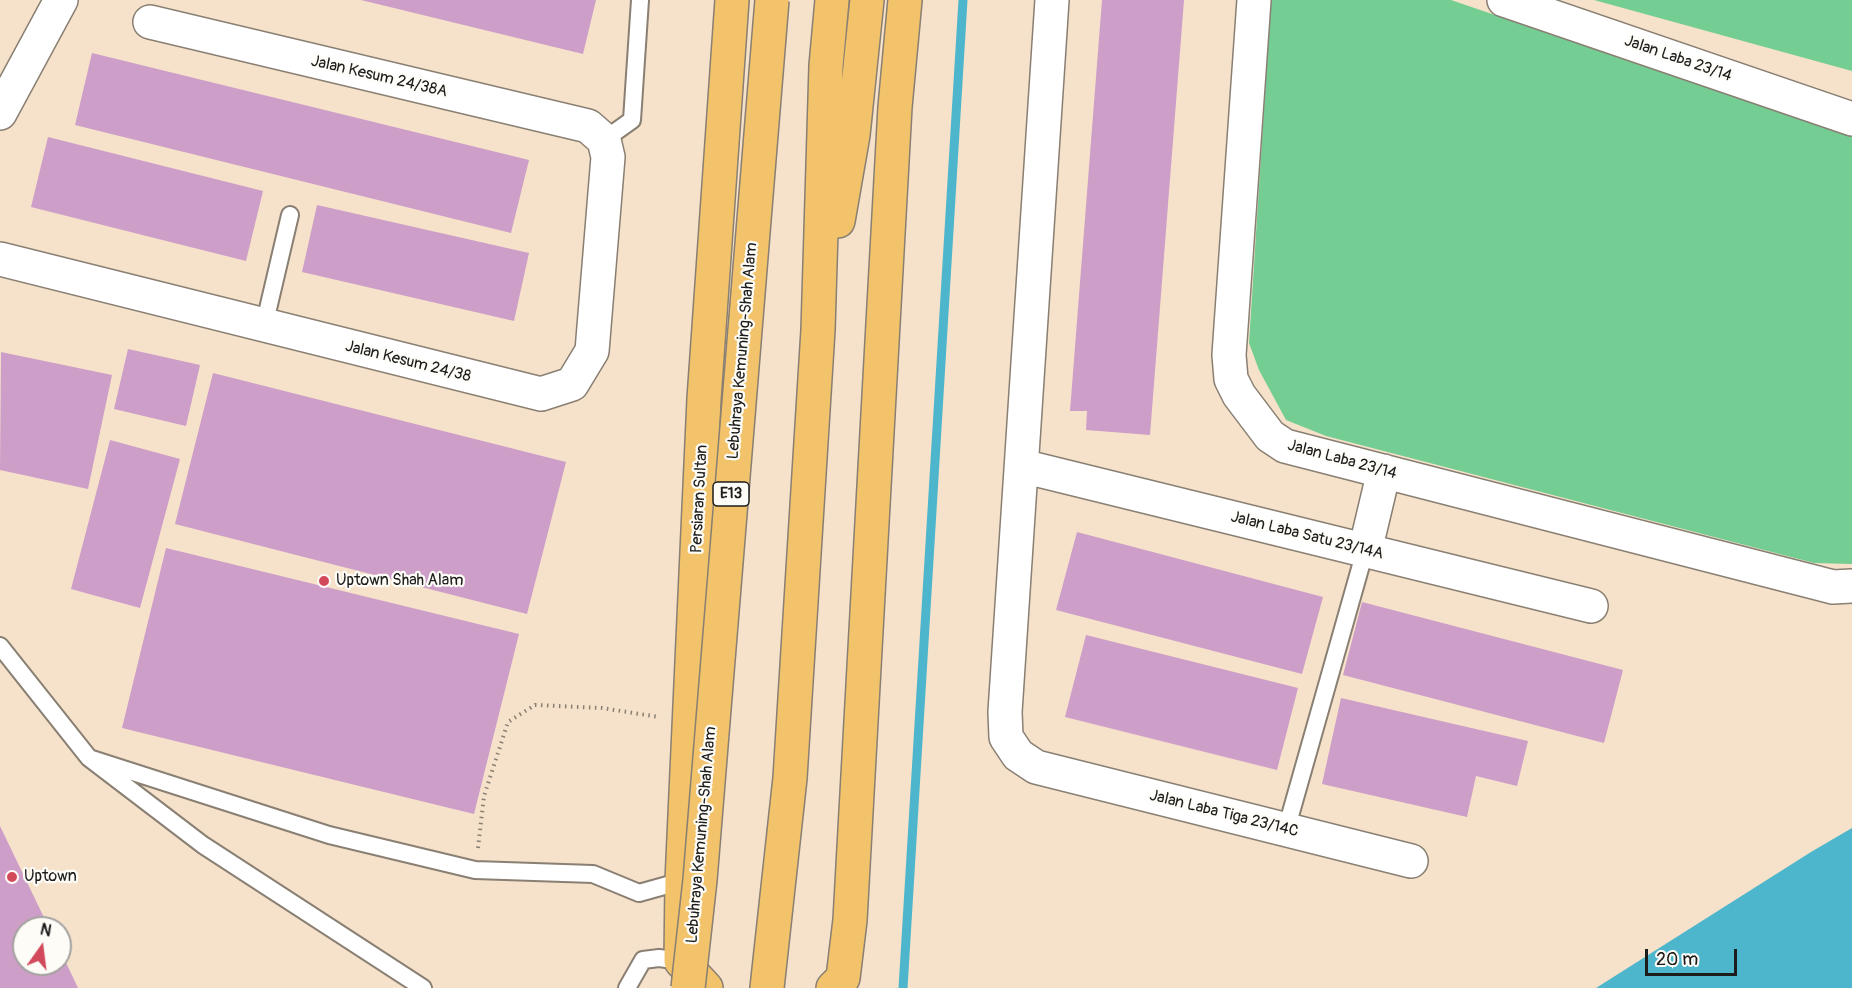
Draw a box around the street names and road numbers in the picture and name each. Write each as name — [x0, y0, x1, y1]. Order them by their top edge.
street label: Jalan Laba 23/14 — [1622, 32, 1734, 86]
street label: Jalan Kesum 24/38A — [309, 52, 449, 102]
street label: Lebuhraya Kemuning-Shah Alam — [724, 242, 762, 460]
street label: Jalan Kesum 24/38 — [343, 337, 473, 387]
street label: Jalan Laba 23/14 — [1285, 436, 1399, 484]
street label: Persiaran Sultan — [688, 444, 712, 554]
road number: E13 — [713, 482, 749, 506]
street label: Jalan Laba Satu 23/14A — [1229, 508, 1385, 564]
street label: Lebuhraya Kemuning-Shah Alam — [683, 726, 721, 944]
street label: Jalan Laba Tiga 23/14C — [1148, 786, 1300, 842]

